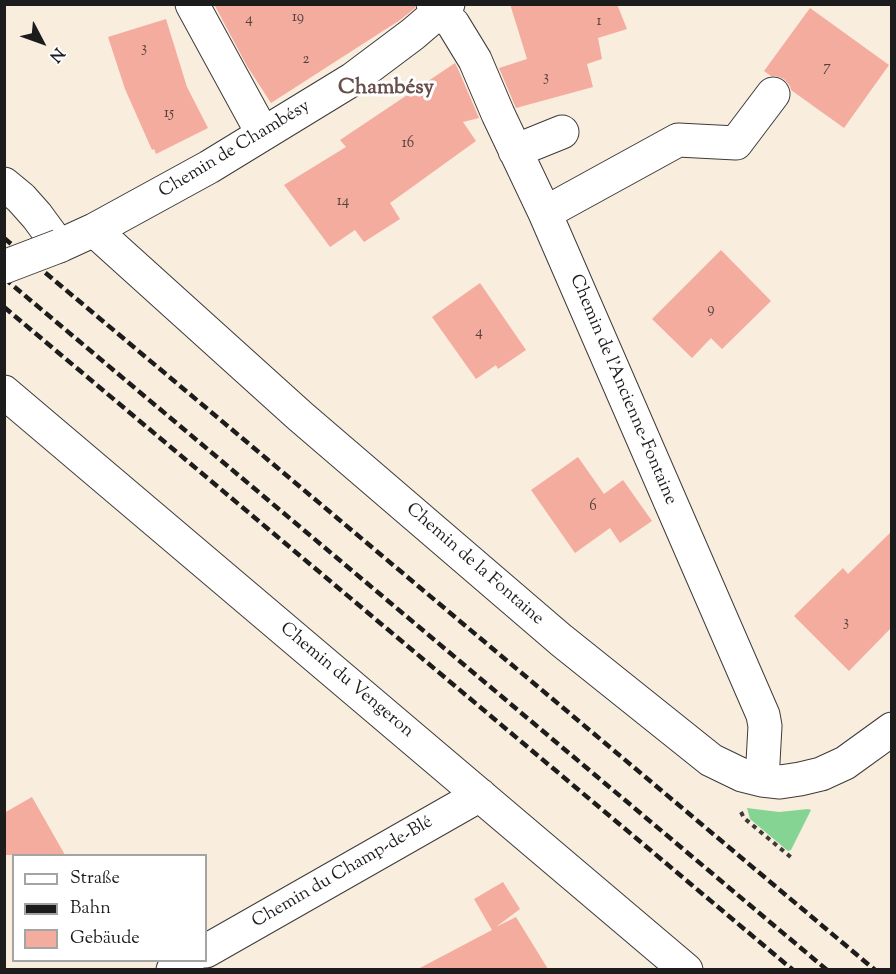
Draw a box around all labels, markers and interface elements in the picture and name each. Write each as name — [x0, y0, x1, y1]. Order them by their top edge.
house number: 19 — [292, 9, 304, 27]
house number: 4 — [245, 11, 253, 29]
north arrow — [12, 12, 72, 72]
house number: 1 — [596, 13, 602, 31]
house number: 3 — [141, 40, 147, 58]
text: N — [43, 42, 69, 67]
house number: 2 — [302, 51, 310, 69]
house number: 7 — [823, 59, 831, 77]
house number: 3 — [543, 69, 549, 87]
district label: Chambésy — [338, 76, 434, 102]
street label: Chemin de Chambésy — [156, 96, 314, 204]
house number: 15 — [164, 105, 174, 123]
house number: 16 — [402, 135, 414, 153]
house number: 14 — [337, 193, 349, 211]
street label: Chemin de l'Ancienne-Fontaine — [564, 272, 680, 508]
house number: 9 — [707, 301, 715, 319]
house number: 4 — [475, 324, 483, 342]
house number: 6 — [589, 498, 597, 516]
street label: Chemin de la Fontaine — [401, 499, 547, 631]
house number: 3 — [843, 614, 849, 632]
street label: Chemin du Vengeron — [275, 619, 417, 743]
street label: Chemin du Champ-de-Blé — [249, 812, 437, 934]
legend — [12, 854, 207, 962]
text: Straße — [70, 866, 120, 892]
text: Bahn — [70, 896, 111, 922]
text: Gebäude — [70, 926, 140, 952]

